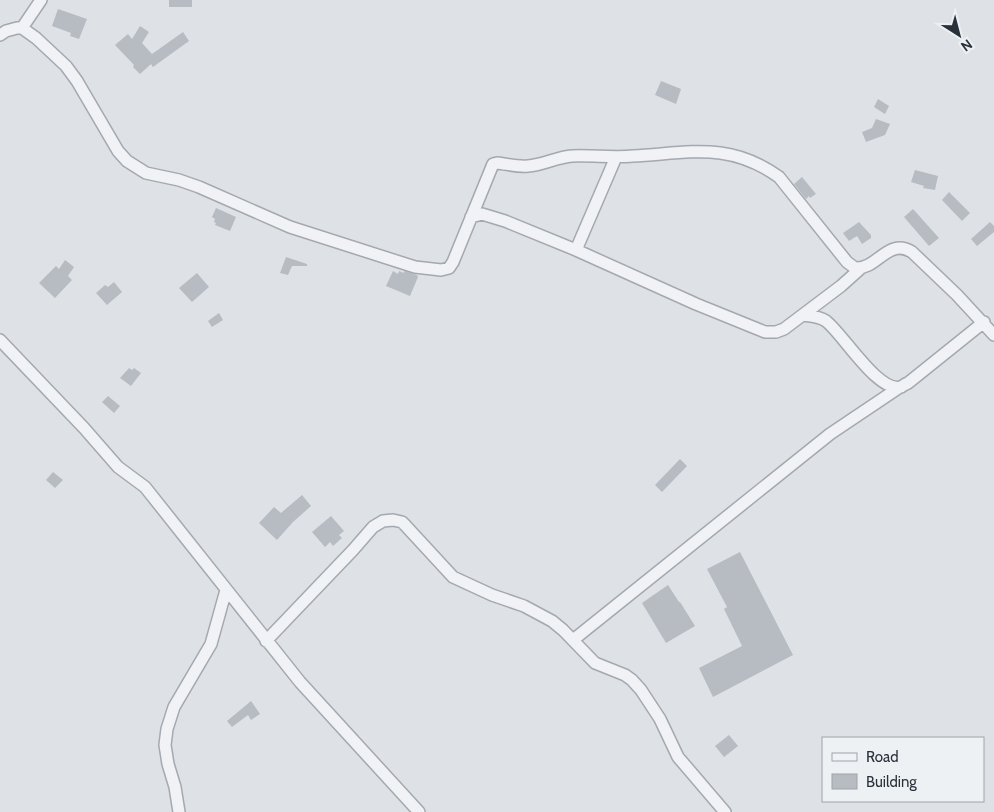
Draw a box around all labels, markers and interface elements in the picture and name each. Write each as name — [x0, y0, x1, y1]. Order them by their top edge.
north arrow — [934, 10, 984, 60]
text: N — [957, 35, 976, 56]
legend — [822, 737, 984, 802]
text: Road — [866, 748, 899, 766]
text: Building — [866, 773, 917, 791]

